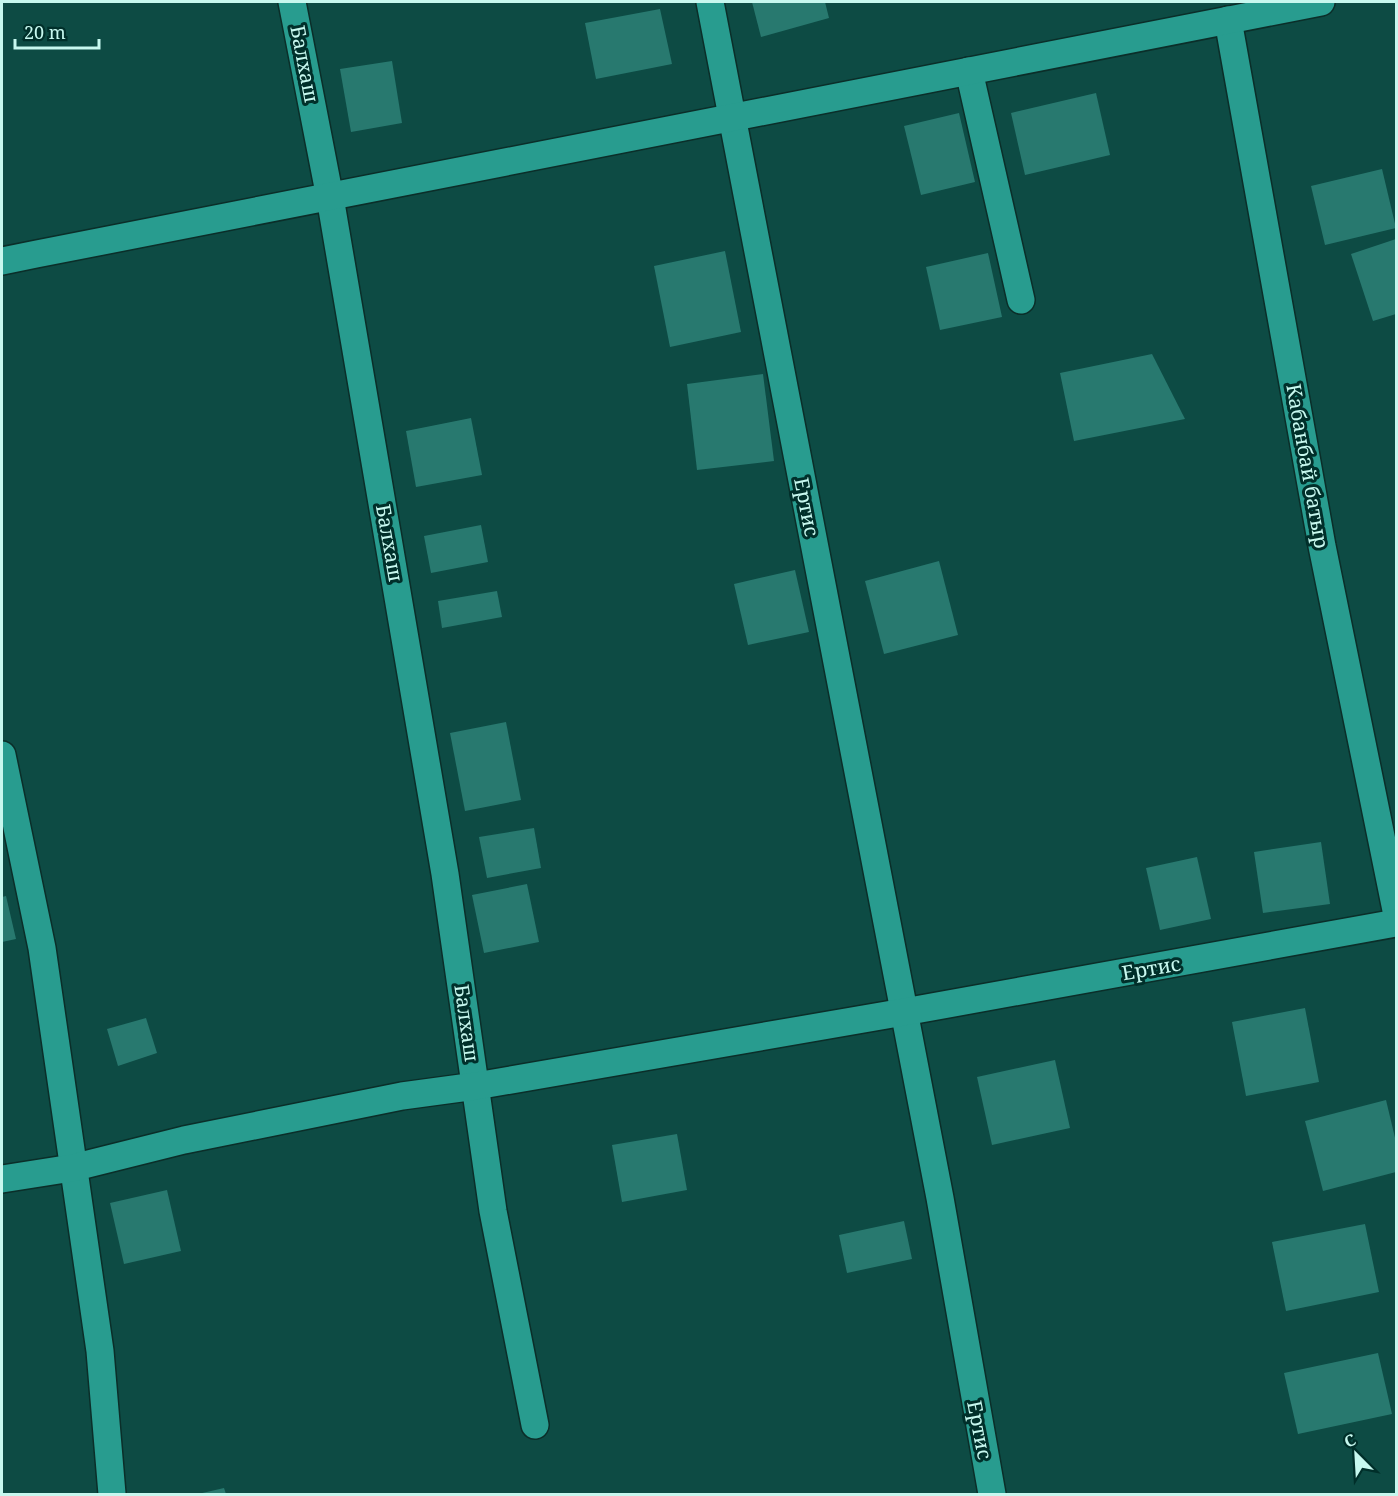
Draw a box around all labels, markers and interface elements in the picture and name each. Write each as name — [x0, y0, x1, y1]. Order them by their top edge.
scale bar — [15, 12, 99, 50]
text: 20 m — [24, 20, 66, 44]
street label: Балхаш — [284, 23, 326, 105]
street label: Кабанбай батыр — [1280, 382, 1336, 550]
street label: Ертис — [788, 475, 826, 539]
street label: Балхаш — [370, 502, 410, 584]
street label: Ертис — [1119, 950, 1183, 986]
street label: Балхаш — [448, 982, 486, 1064]
street label: Ертис — [961, 1398, 999, 1462]
north arrow — [1326, 1424, 1386, 1484]
text: С — [1341, 1428, 1359, 1452]

